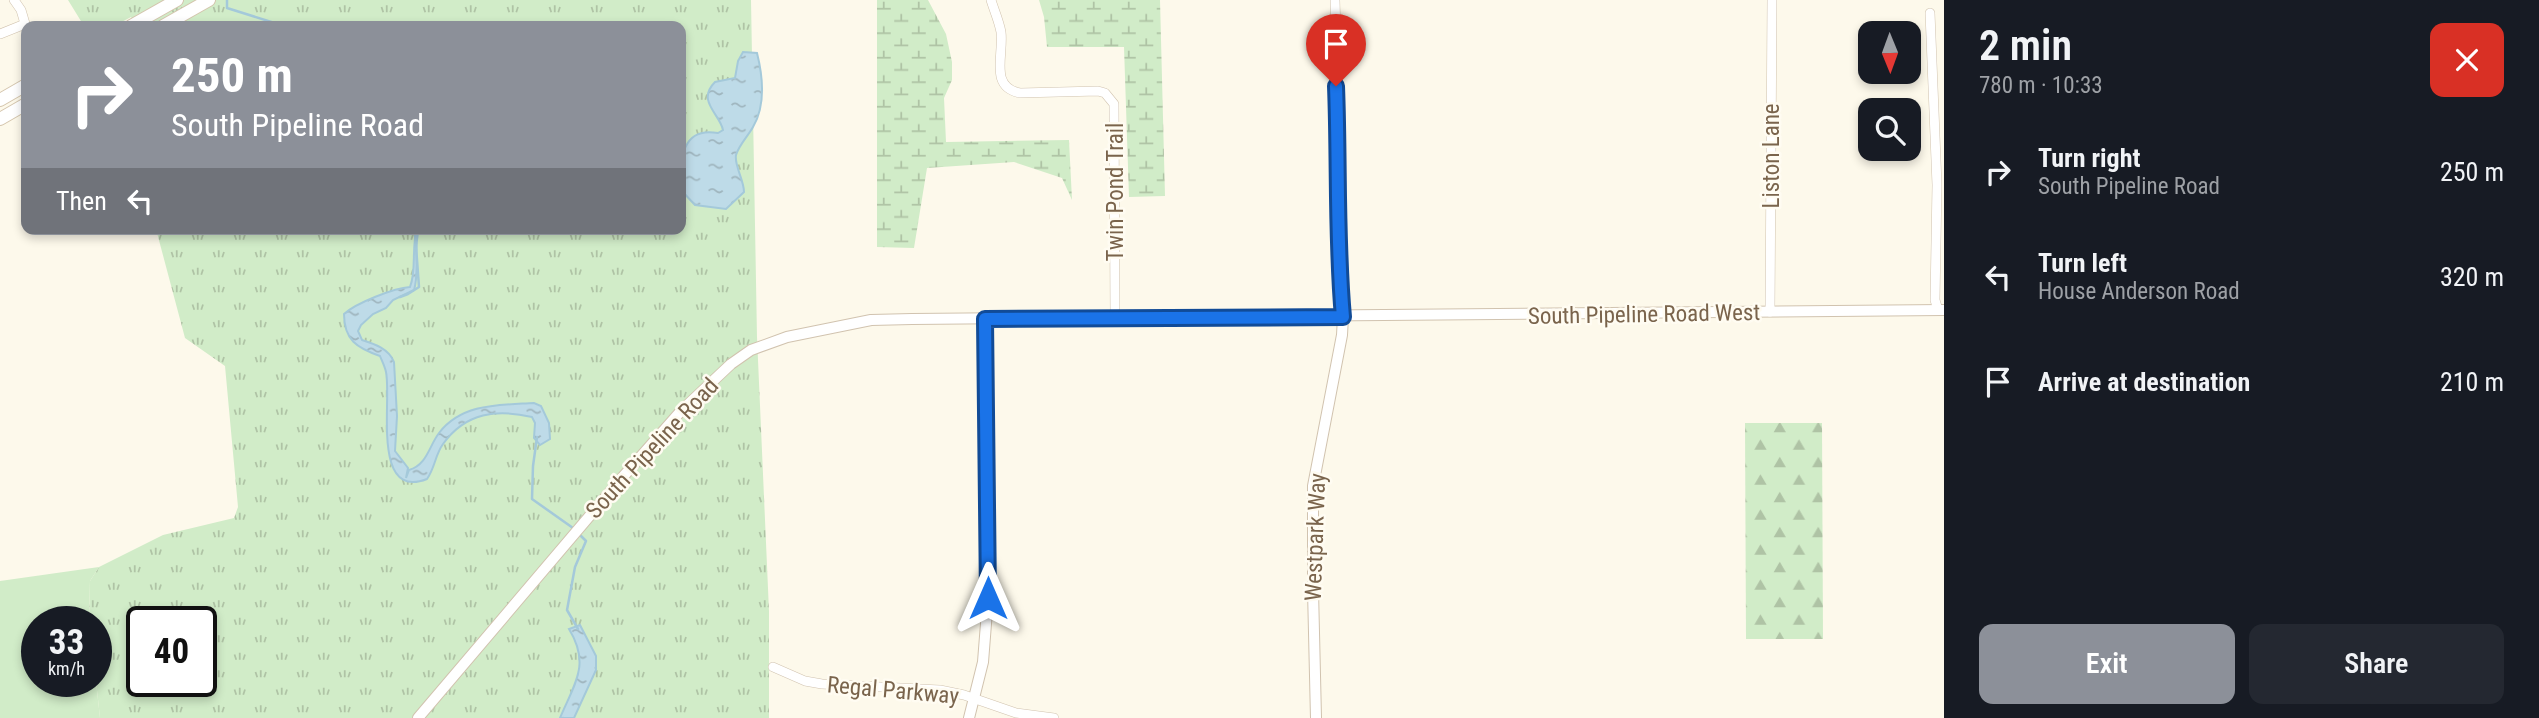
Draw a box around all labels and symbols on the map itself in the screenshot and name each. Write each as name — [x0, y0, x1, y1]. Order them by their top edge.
pin — [1306, 14, 1366, 86]
north arrow — [1858, 21, 1922, 84]
street label: Liston Lane — [1758, 103, 1785, 209]
street label: Twin Pond Trail — [1102, 123, 1129, 261]
street label: South Pipeline Road West — [1528, 299, 1760, 330]
street label: South Pipeline Road — [580, 373, 724, 524]
street label: Westpark Way — [1300, 472, 1331, 601]
position arrow — [951, 561, 1025, 635]
speed limit sign: 40 — [126, 606, 217, 697]
street label: Regal Parkway — [826, 671, 960, 710]

